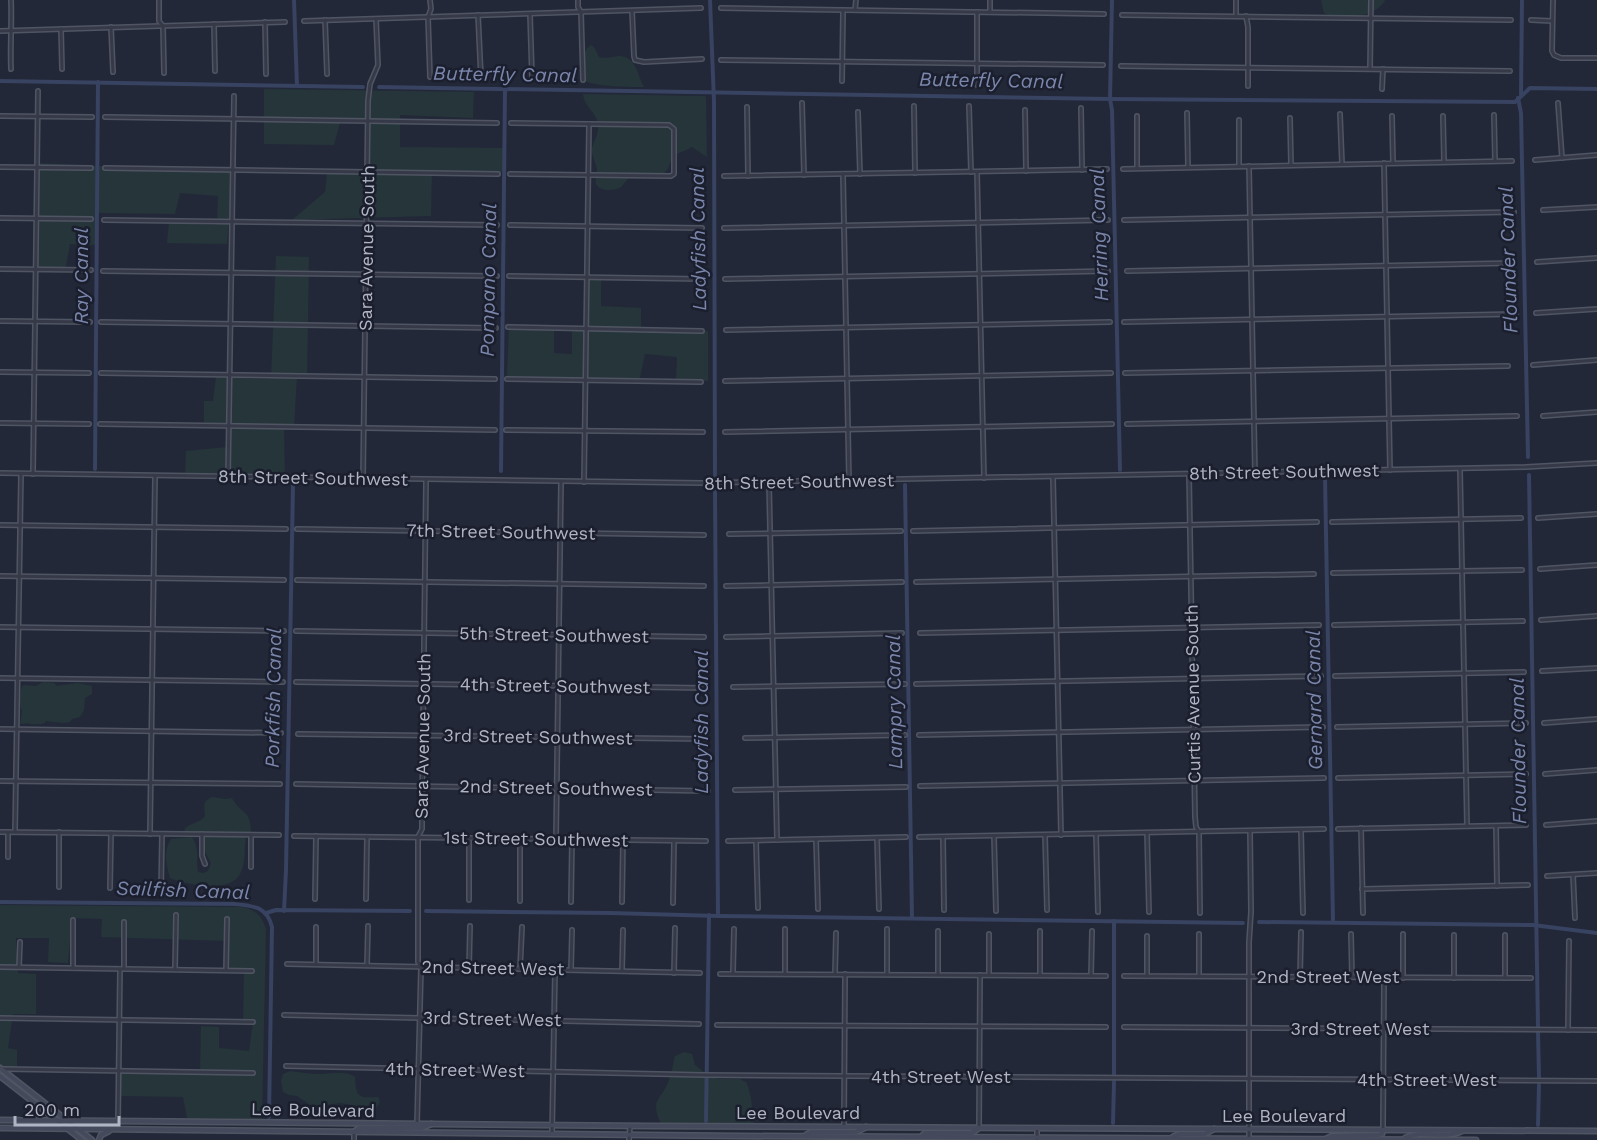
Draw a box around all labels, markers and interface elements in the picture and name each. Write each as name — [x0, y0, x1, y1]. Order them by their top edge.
water label: Butterfly Canal — [433, 61, 577, 87]
water label: Butterfly Canal — [919, 67, 1063, 93]
street label: Sara Avenue South — [355, 165, 378, 331]
water label: Ladyfish Canal — [685, 167, 711, 311]
water label: Herring Canal — [1085, 168, 1113, 302]
water label: Flounder Canal — [1493, 186, 1523, 334]
water label: Pompano Canal — [475, 203, 501, 357]
water label: Ray Canal — [69, 228, 93, 325]
street label: 8th Street Southwest — [1189, 459, 1380, 484]
street label: 8th Street Southwest — [218, 465, 409, 490]
street label: 8th Street Southwest — [704, 469, 895, 494]
street label: 7th Street Southwest — [406, 519, 596, 544]
street label: Curtis Avenue South — [1180, 604, 1205, 784]
street label: 5th Street Southwest — [459, 622, 650, 647]
water label: Porkfish Canal — [260, 628, 286, 768]
water label: Gernard Canal — [1301, 630, 1327, 770]
water label: Lampry Canal — [881, 634, 907, 770]
water label: Ladyfish Canal — [689, 650, 713, 794]
street label: Sara Avenue South — [411, 653, 434, 819]
street label: 4th Street Southwest — [460, 673, 651, 698]
water label: Flounder Canal — [1505, 677, 1531, 825]
street label: 3rd Street Southwest — [443, 724, 633, 749]
street label: 2nd Street Southwest — [459, 775, 653, 800]
street label: 1st Street Southwest — [444, 826, 629, 851]
water label: Sailfish Canal — [116, 876, 250, 904]
street label: 2nd Street West — [421, 956, 565, 979]
street label: 2nd Street West — [1256, 966, 1400, 987]
street label: 3rd Street West — [422, 1007, 562, 1030]
street label: 3rd Street West — [1291, 1018, 1430, 1039]
street label: 4th Street West — [385, 1058, 526, 1081]
street label: 4th Street West — [871, 1066, 1011, 1087]
street label: 4th Street West — [1357, 1069, 1497, 1090]
scale bar — [15, 1089, 118, 1127]
street label: Lee Boulevard — [251, 1098, 375, 1121]
text: 200 m — [24, 1099, 80, 1120]
street label: Lee Boulevard — [736, 1102, 860, 1123]
street label: Lee Boulevard — [1222, 1105, 1346, 1126]

